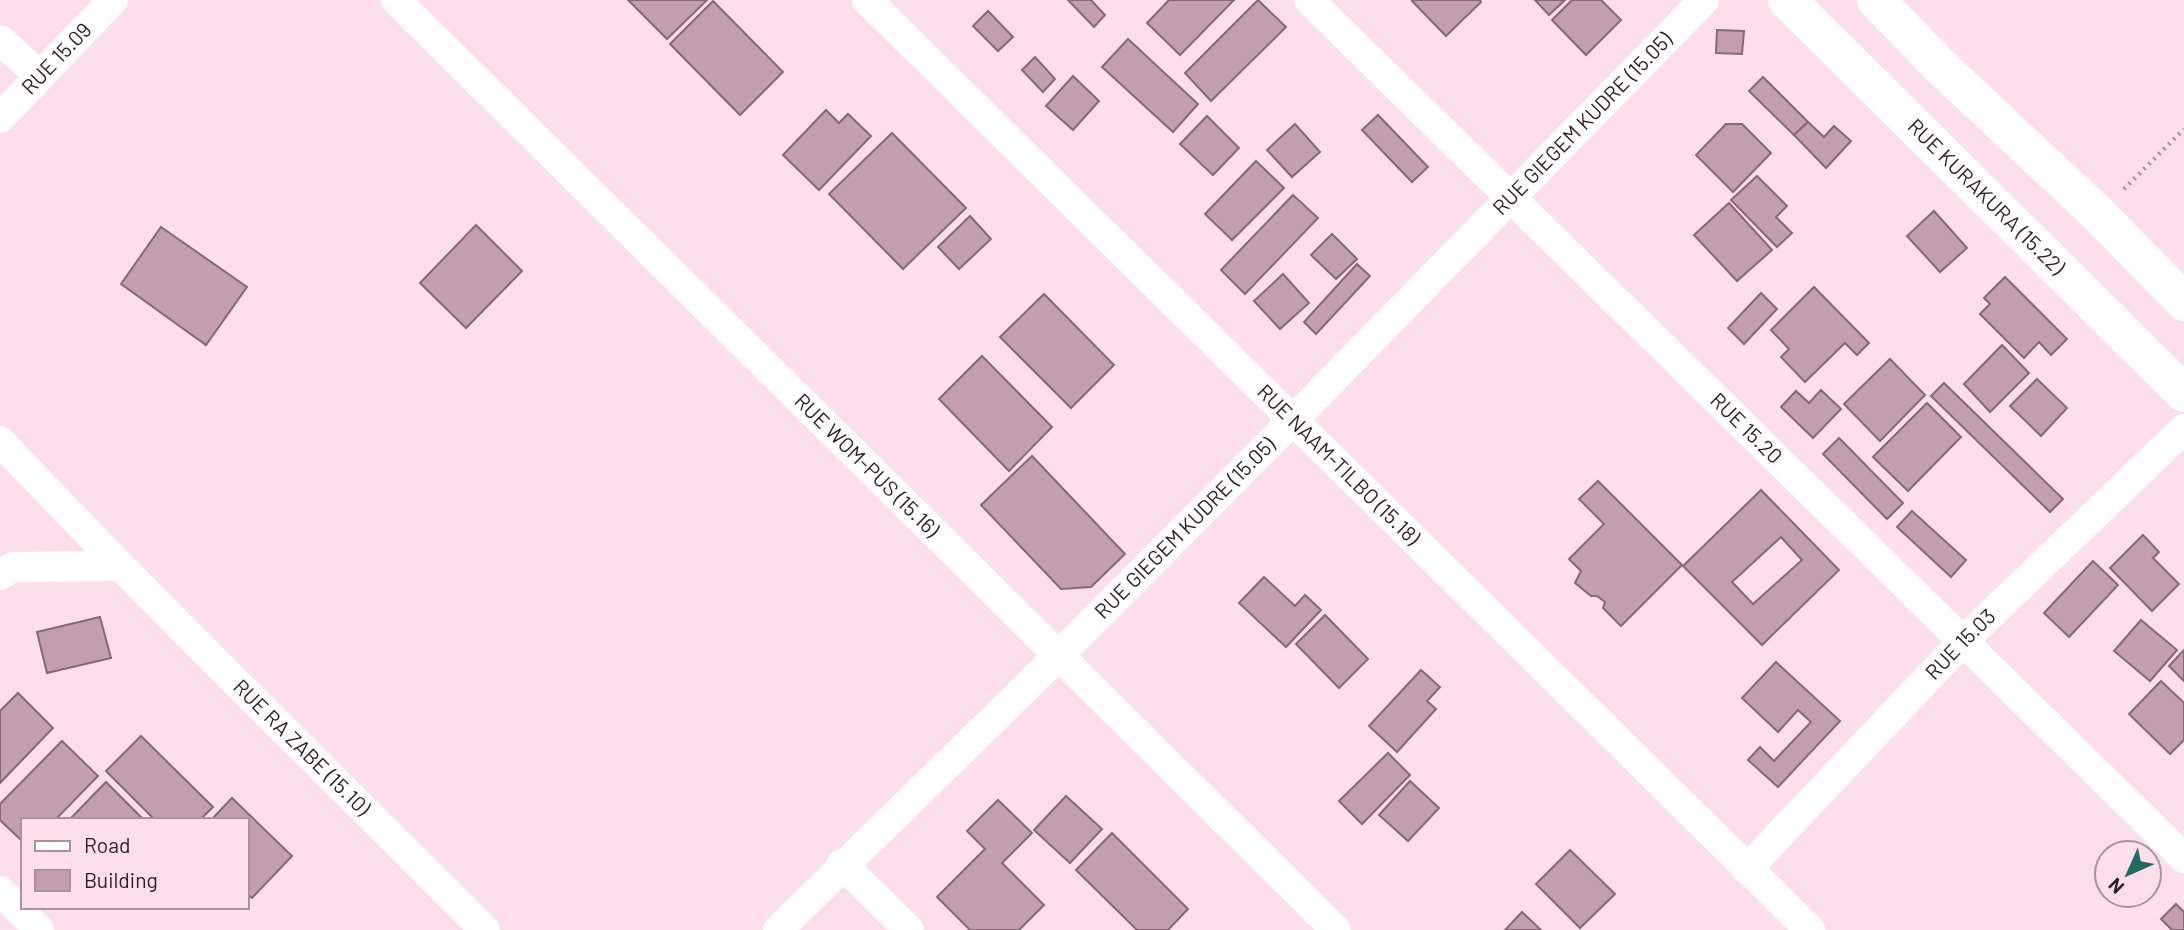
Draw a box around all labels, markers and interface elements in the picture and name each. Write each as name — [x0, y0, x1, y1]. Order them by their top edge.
street label: RUE 15.09 — [16, 17, 96, 99]
street label: RUE GIEGEM KUDRE (15.05) — [1487, 26, 1677, 219]
street label: RUE KURAKURA (15.22) — [1903, 113, 2071, 279]
street label: RUE NAAM-TILBO (15.18) — [1253, 378, 1426, 550]
street label: RUE 15.20 — [1706, 387, 1788, 468]
street label: RUE WOM-PUS (15.16) — [790, 388, 946, 542]
street label: RUE GIEGEM KUDRE (15.05) — [1089, 431, 1280, 623]
street label: RUE 15.03 — [1919, 603, 2000, 684]
street label: RUE RA ZABE (15.10) — [229, 673, 377, 820]
legend — [21, 818, 248, 909]
text: Road — [84, 832, 130, 857]
north arrow — [2093, 839, 2163, 909]
text: Building — [84, 867, 158, 892]
text: N — [2103, 874, 2128, 899]

